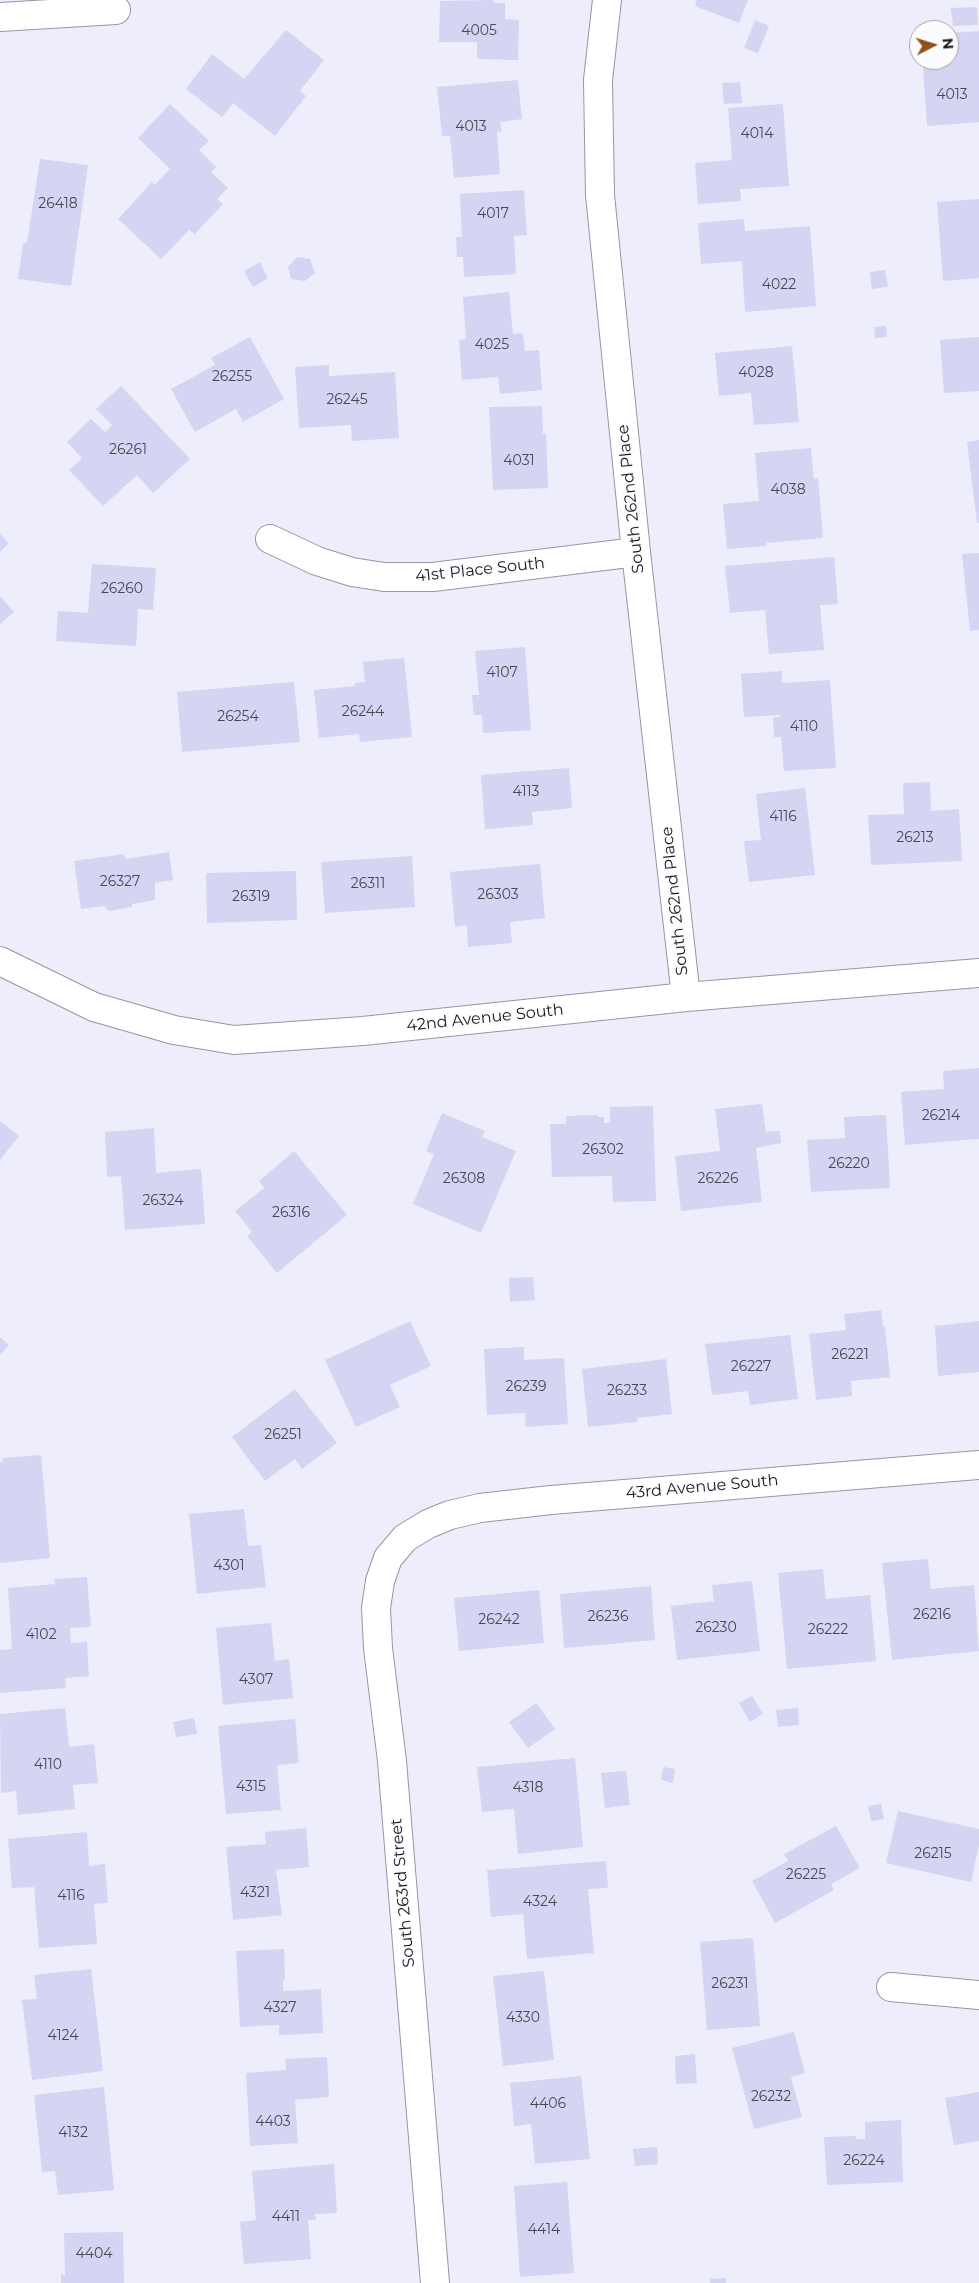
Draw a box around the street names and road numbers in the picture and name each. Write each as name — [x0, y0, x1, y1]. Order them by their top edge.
street label: South 262nd Place — [614, 424, 648, 574]
street label: 41st Place South — [414, 554, 546, 586]
street label: South 262nd Place — [658, 826, 692, 976]
street label: 42nd Avenue South — [405, 1000, 565, 1036]
street label: 43rd Avenue South — [625, 1471, 779, 1503]
street label: South 263rd Street — [387, 1818, 419, 1968]

